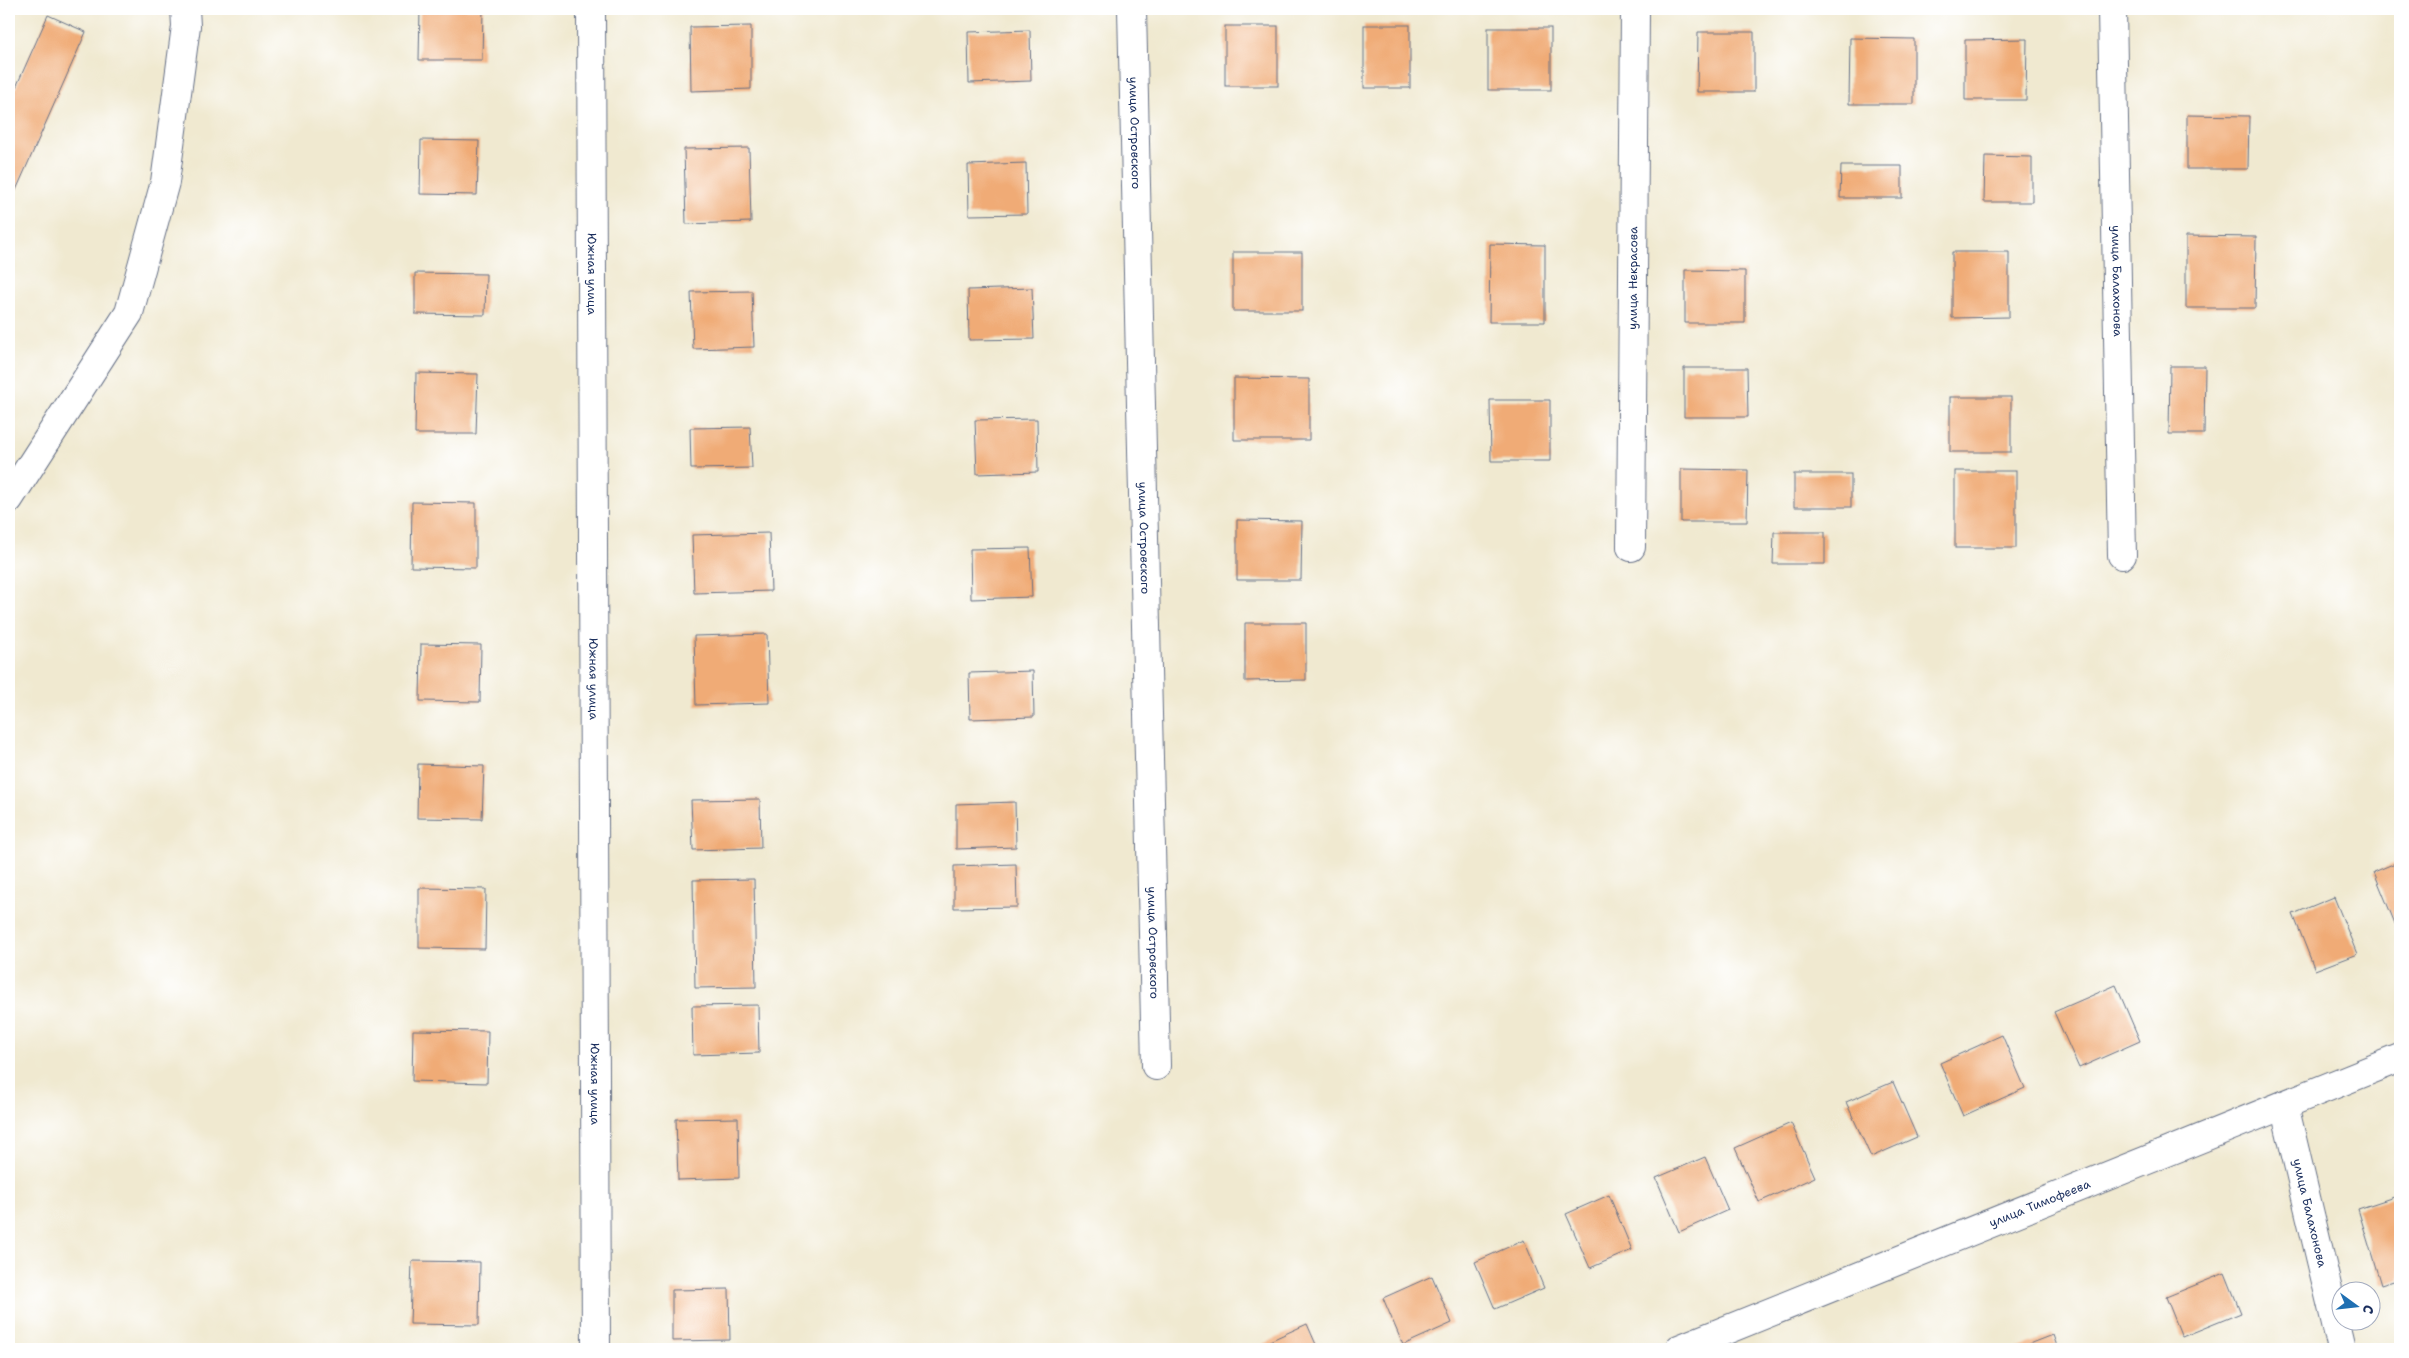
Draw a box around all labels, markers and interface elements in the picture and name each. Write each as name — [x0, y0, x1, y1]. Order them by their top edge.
street label: улица Островского — [1126, 77, 1144, 189]
street label: улица Балахонова — [2108, 225, 2126, 337]
street label: улица Некрасова — [1625, 226, 1641, 330]
street label: Южная улица — [584, 233, 600, 315]
street label: улица Островского — [1135, 481, 1153, 594]
street label: Южная улица — [585, 638, 602, 720]
street label: улица Островского — [1144, 886, 1162, 999]
street label: Южная улица — [587, 1043, 603, 1125]
street label: улица Балахонова — [2289, 1157, 2330, 1270]
street label: улица Тимофеева — [1987, 1176, 2093, 1231]
north arrow — [2332, 1280, 2382, 1330]
text: С — [2359, 1303, 2378, 1316]

